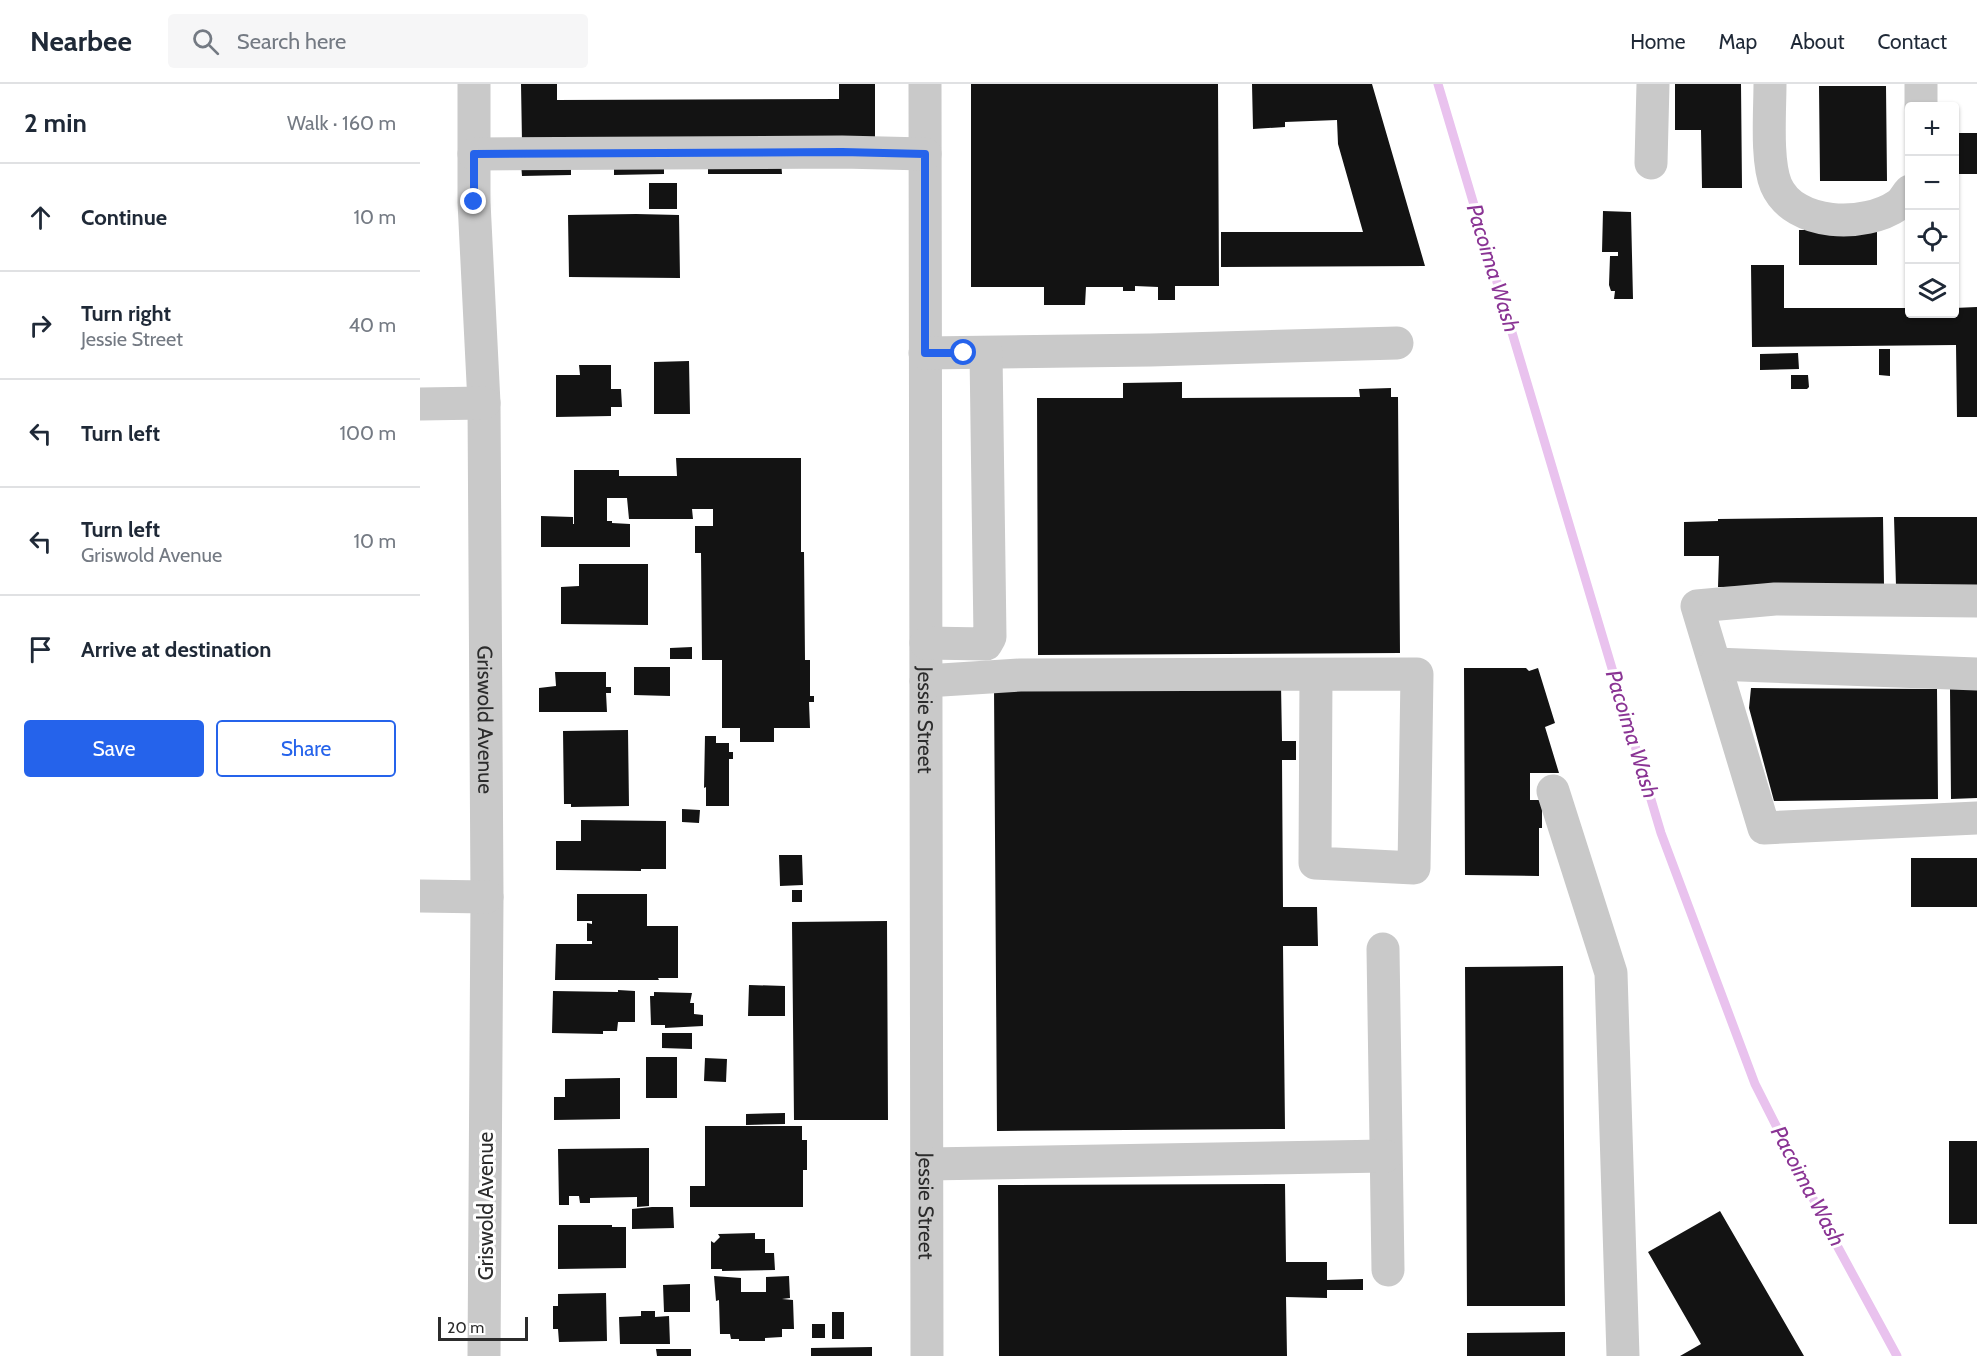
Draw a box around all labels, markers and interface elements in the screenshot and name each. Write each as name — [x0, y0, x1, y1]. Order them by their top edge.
search box — [168, 14, 588, 68]
text: Nearbee — [30, 24, 132, 58]
icon: search — [189, 25, 222, 58]
text: Search here — [237, 28, 346, 55]
text: Home — [1630, 29, 1686, 54]
text: Map — [1719, 29, 1757, 54]
text: About — [1790, 29, 1844, 54]
text: Contact — [1877, 29, 1947, 54]
map controls — [1905, 102, 1959, 318]
button: + — [1905, 102, 1959, 156]
text: 2 min — [24, 107, 87, 139]
text: Walk · 160 m — [287, 111, 396, 135]
button: − — [1905, 156, 1959, 210]
route end — [460, 188, 486, 214]
icon: ahead — [24, 201, 57, 234]
water label: Pacoima Wash — [1461, 201, 1525, 335]
text: Continue — [81, 204, 167, 231]
text: 10 m — [353, 205, 396, 229]
button: locate — [1905, 210, 1959, 264]
button: layers — [1905, 264, 1959, 318]
text: Turn right — [81, 300, 171, 327]
icon: right — [24, 309, 57, 342]
text: 40 m — [348, 313, 396, 337]
text: Jessie Street — [81, 327, 183, 351]
route start — [950, 339, 976, 365]
icon: left — [24, 417, 57, 450]
text: Turn left — [81, 420, 160, 447]
text: 100 m — [340, 421, 396, 445]
text: Turn left — [81, 516, 160, 543]
icon: left — [24, 525, 57, 558]
text: 10 m — [353, 529, 396, 553]
text: Griswold Avenue — [81, 543, 222, 567]
icon: arrive — [24, 633, 57, 666]
text: Arrive at destination — [81, 636, 271, 663]
street label: Griswold Avenue — [473, 645, 499, 794]
street label: Jessie Street — [913, 665, 939, 774]
water label: Pacoima Wash — [1600, 667, 1664, 801]
button: Save — [24, 720, 204, 777]
button: Share — [216, 720, 396, 777]
water label: Pacoima Wash — [1765, 1121, 1851, 1251]
street label: Griswold Avenue — [473, 1132, 498, 1280]
street label: Jessie Street — [914, 1151, 939, 1260]
scale bar — [438, 1314, 528, 1342]
text: 20 m — [447, 1318, 484, 1337]

